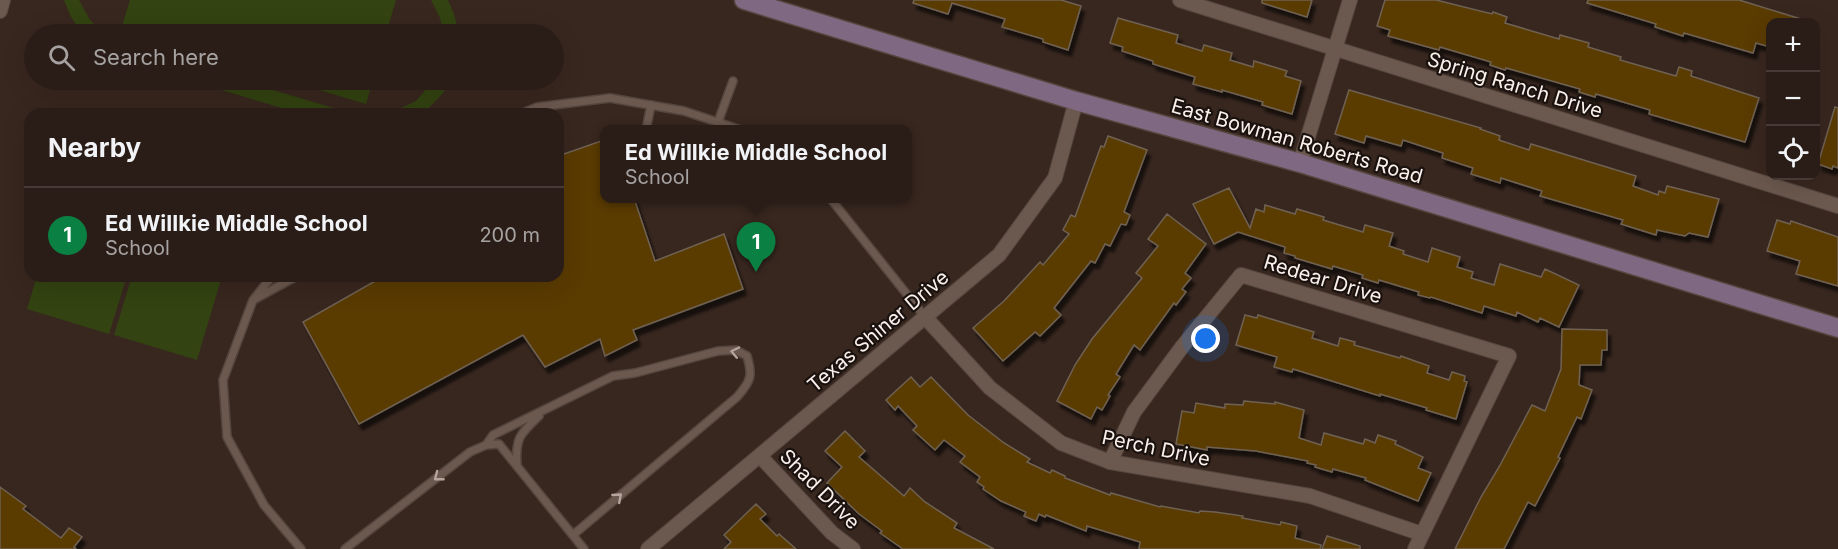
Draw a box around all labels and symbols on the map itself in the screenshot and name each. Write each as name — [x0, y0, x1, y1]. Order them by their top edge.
street label: Spring Ranch Drive — [1425, 47, 1605, 123]
street label: East Bowman Roberts Road — [1169, 94, 1425, 188]
pin: 1 — [736, 222, 776, 272]
street label: Redear Drive — [1261, 250, 1385, 308]
street label: Texas Shiner Drive — [803, 265, 953, 397]
your location — [1191, 324, 1220, 353]
one-way arrow — [730, 347, 740, 360]
street label: Perch Drive — [1100, 425, 1212, 471]
street label: Shad Drive — [775, 444, 865, 534]
one-way arrow — [434, 469, 445, 480]
one-way arrow — [611, 494, 622, 505]

